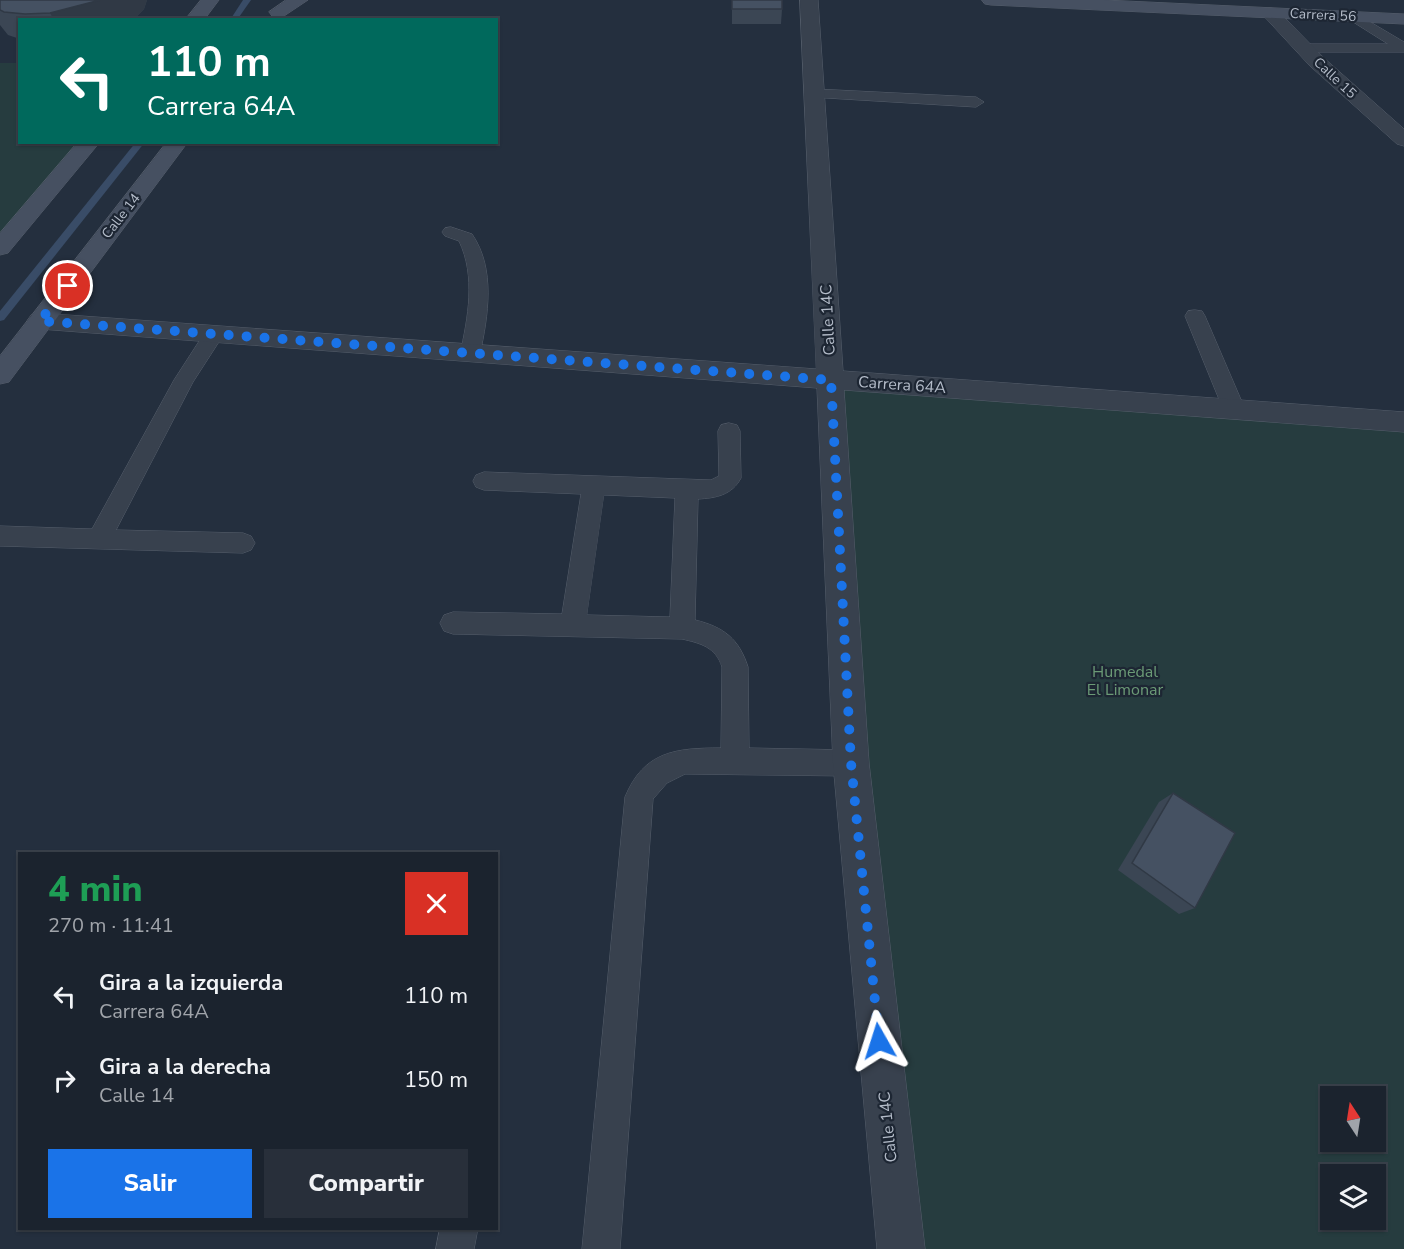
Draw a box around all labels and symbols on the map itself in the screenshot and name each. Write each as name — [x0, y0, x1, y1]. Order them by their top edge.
street label: Carrera 56 — [1289, 4, 1357, 26]
street label: Calle 15 — [1309, 53, 1361, 103]
street label: Calle 14 — [97, 189, 145, 243]
pin — [42, 260, 93, 311]
street label: Calle 14C — [815, 284, 841, 356]
street label: Carrera 64A — [857, 371, 947, 399]
park label: Humedal El Limonar — [1087, 661, 1164, 701]
position arrow — [847, 1009, 911, 1073]
north arrow — [1320, 1086, 1386, 1152]
street label: Calle 14C — [873, 1090, 903, 1163]

